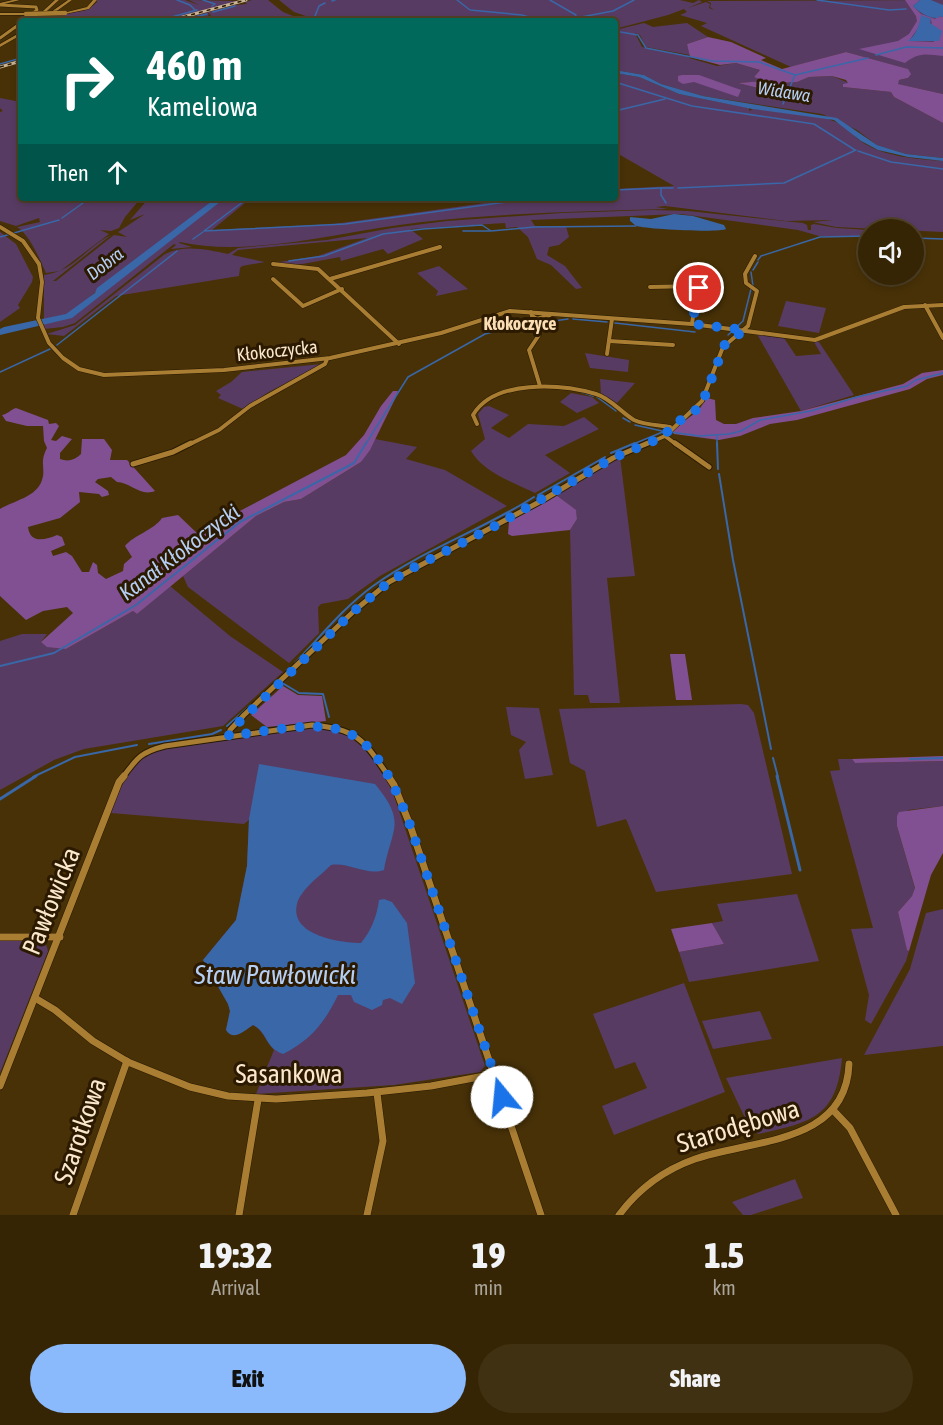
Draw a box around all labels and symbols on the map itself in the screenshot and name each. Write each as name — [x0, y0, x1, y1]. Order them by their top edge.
water label: Widawa — [756, 77, 813, 106]
water label: Dobra — [82, 243, 127, 284]
pin — [673, 262, 724, 313]
district label: Kłokoczyce — [483, 313, 557, 334]
street label: Kłokoczycka — [235, 336, 318, 365]
water label: Kanał Kłokoczycki — [114, 498, 244, 606]
street label: Pawłowicka — [16, 843, 86, 959]
water label: Staw Pawłowicki — [193, 959, 356, 990]
street label: Sasankowa — [235, 1059, 343, 1089]
position arrow — [470, 1065, 534, 1129]
street label: Szarotkowa — [48, 1074, 112, 1188]
street label: Starodębowa — [673, 1093, 803, 1159]

